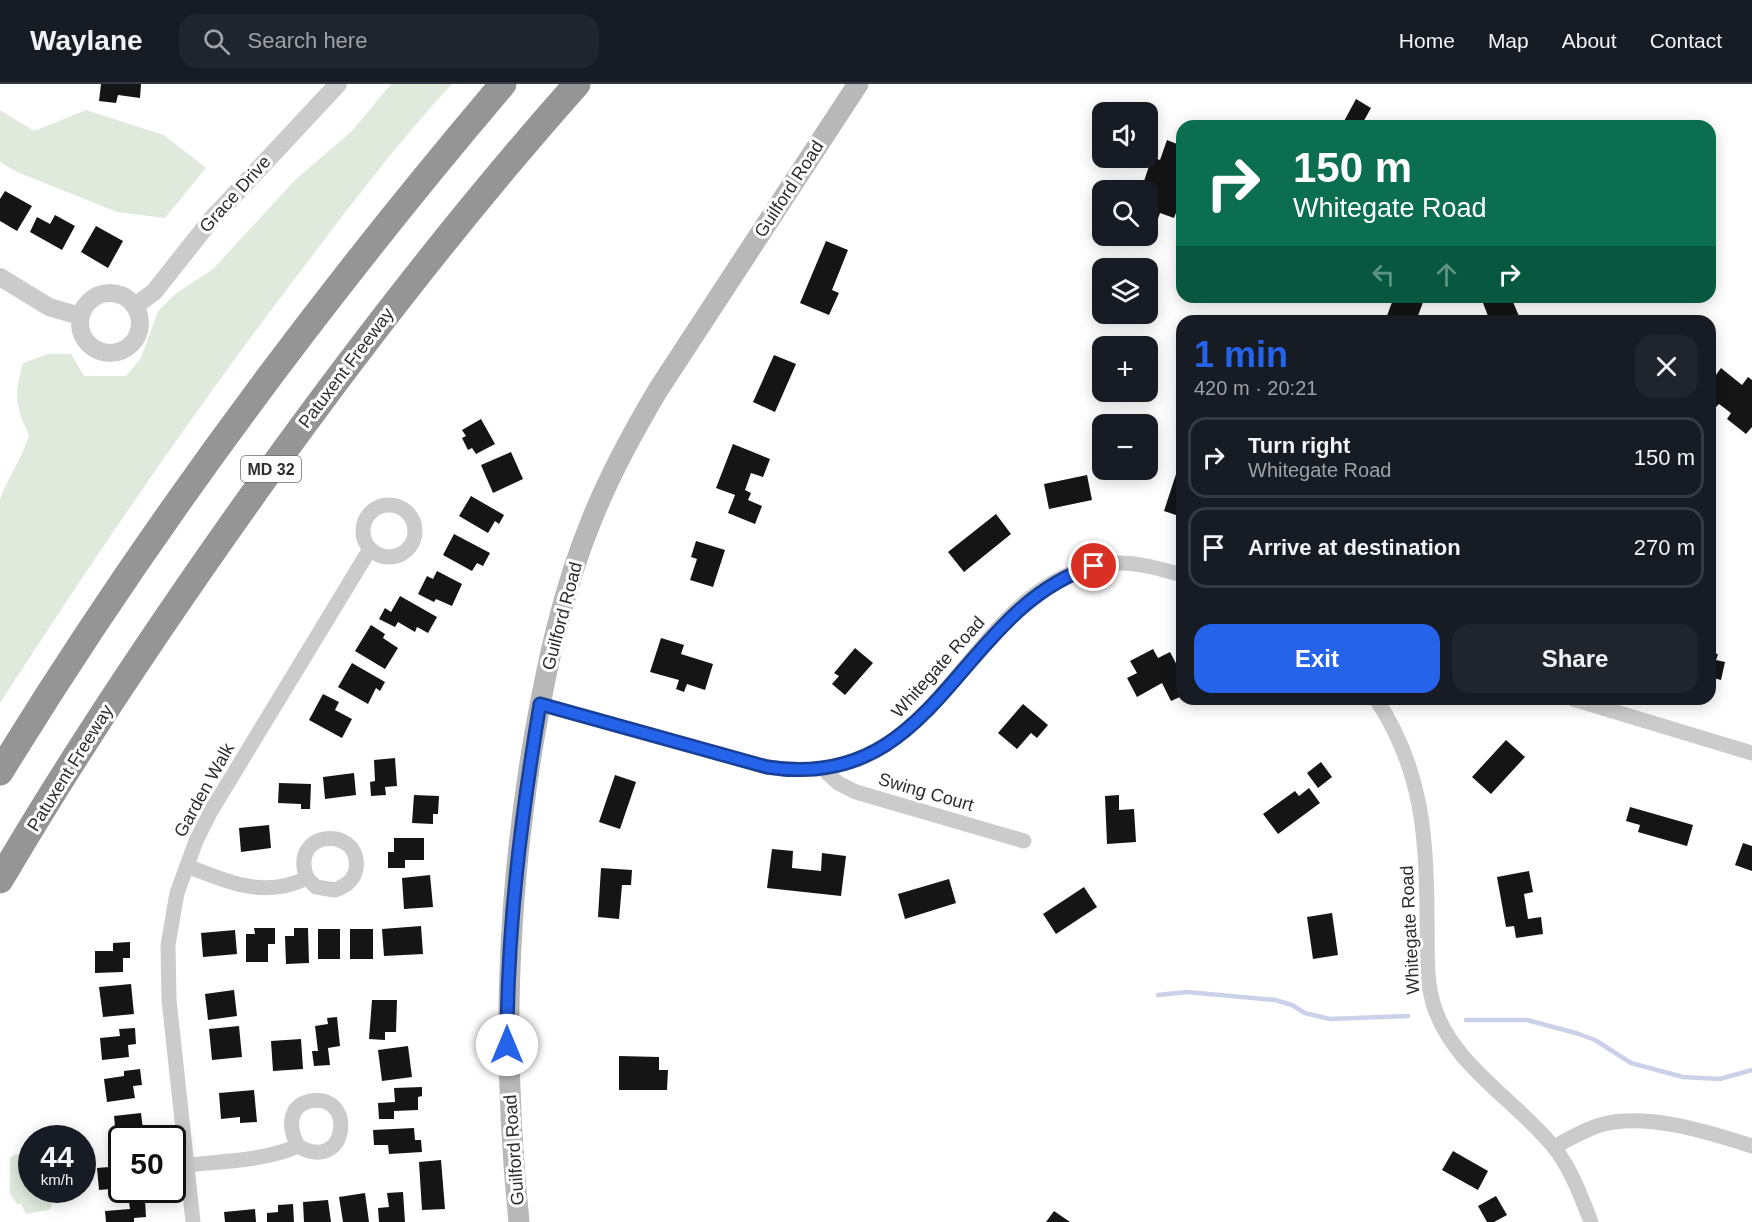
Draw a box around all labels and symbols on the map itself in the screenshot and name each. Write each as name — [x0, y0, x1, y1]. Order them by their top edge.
street label: Guilford Road — [750, 137, 828, 241]
street label: Grace Drive — [195, 152, 275, 236]
street label: Patuxent Freeway — [294, 304, 398, 432]
road number: MD 32 — [241, 456, 301, 482]
pin — [1068, 540, 1119, 591]
street label: Guilford Road — [538, 560, 586, 672]
street label: Whitegate Road — [887, 612, 989, 722]
street label: Patuxent Freeway — [23, 701, 117, 835]
street label: Garden Walk — [170, 739, 239, 840]
street label: Swing Court — [876, 769, 976, 815]
street label: Whitegate Road — [1397, 865, 1423, 995]
position arrow — [475, 1013, 539, 1077]
street label: Guilford Road — [500, 1094, 528, 1206]
speed limit sign: 50 — [108, 1125, 186, 1203]

